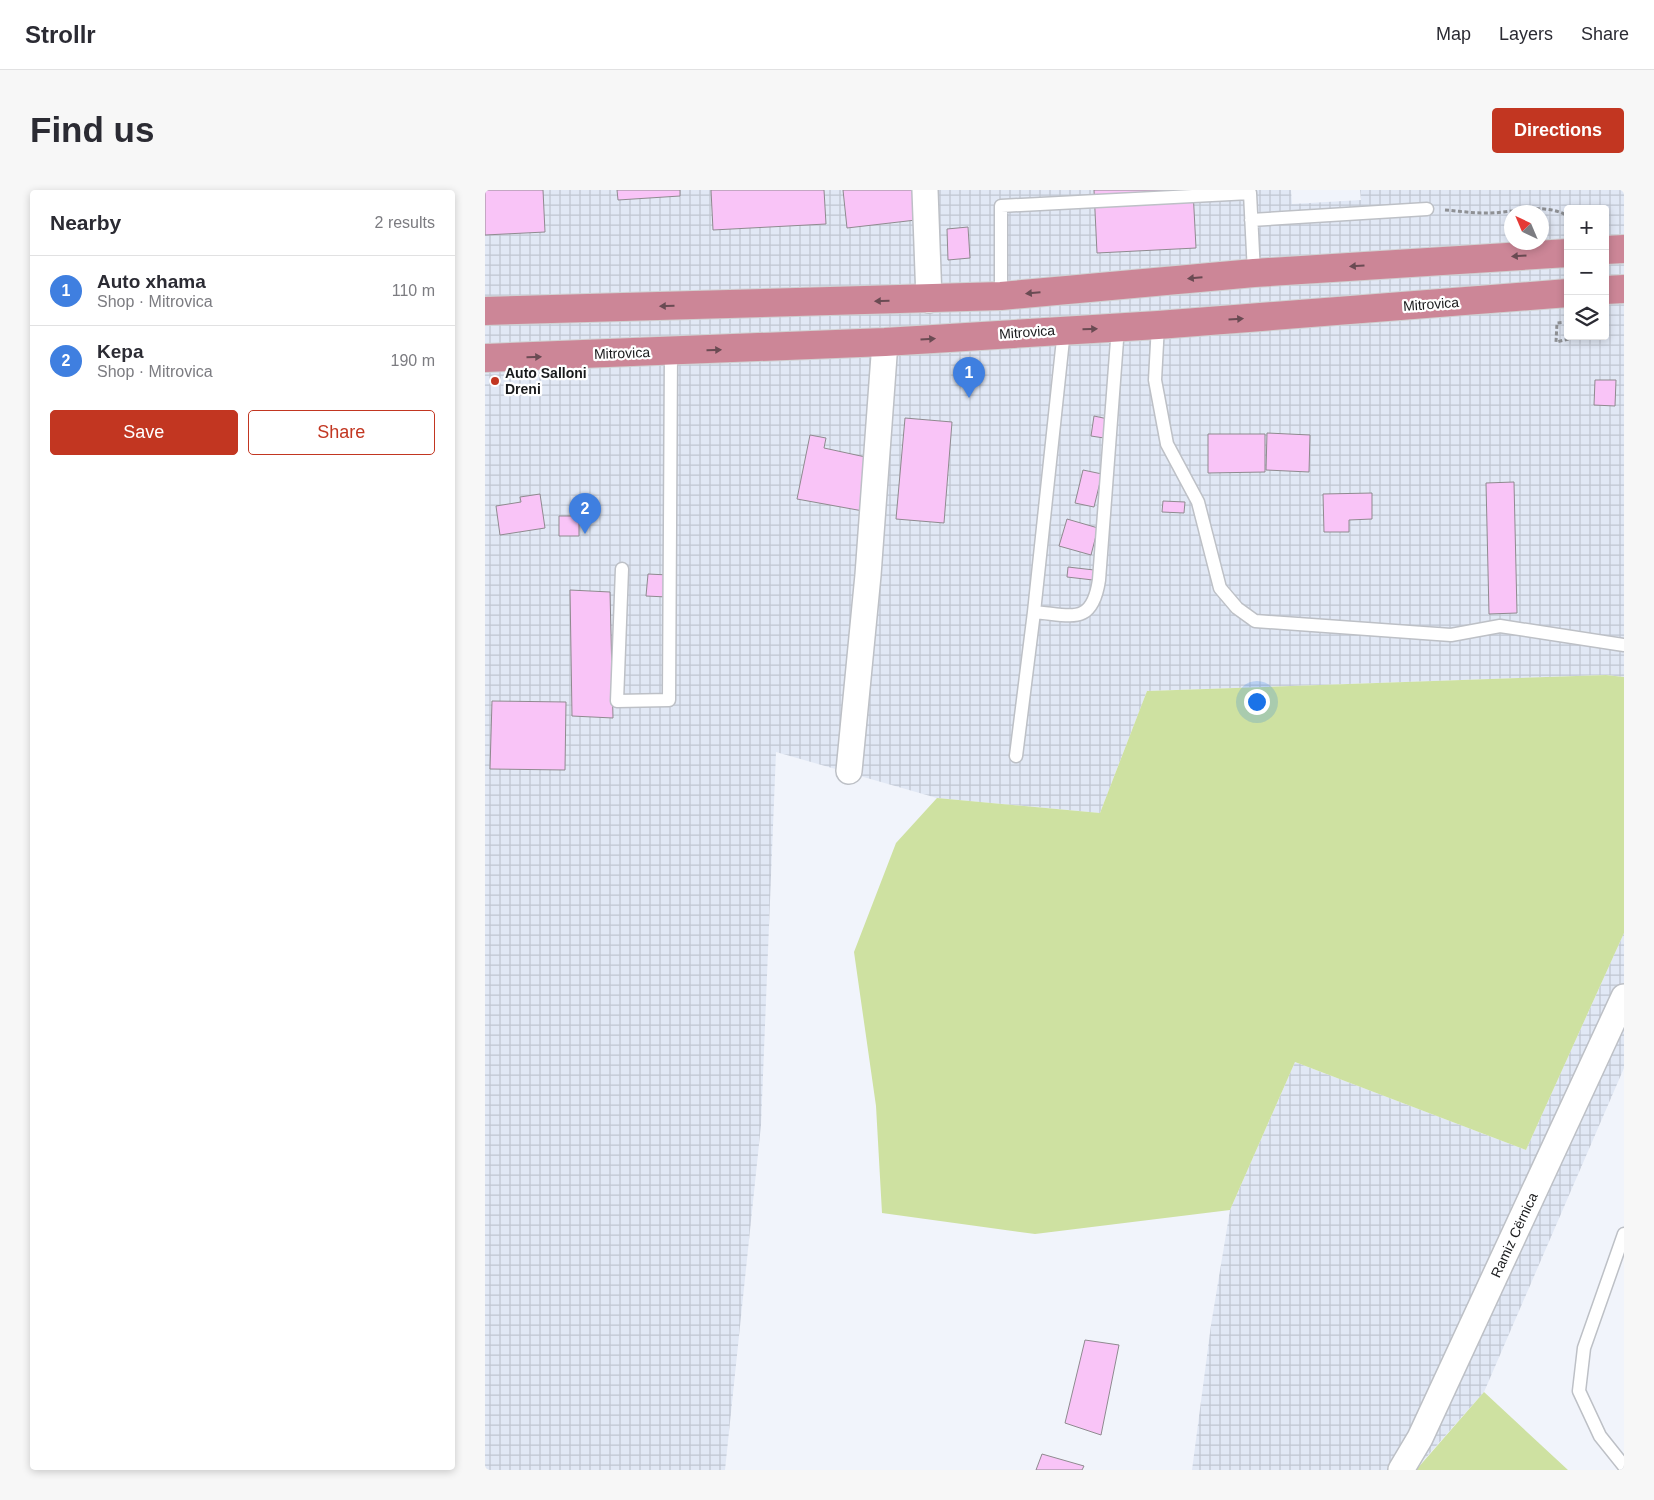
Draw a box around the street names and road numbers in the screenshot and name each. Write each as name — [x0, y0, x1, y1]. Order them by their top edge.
street label: Mitrovica — [1403, 294, 1460, 314]
street label: Mitrovica — [999, 322, 1056, 342]
street label: Mitrovica — [594, 344, 650, 362]
street label: Ramiz Cërnica — [1487, 1190, 1541, 1280]

